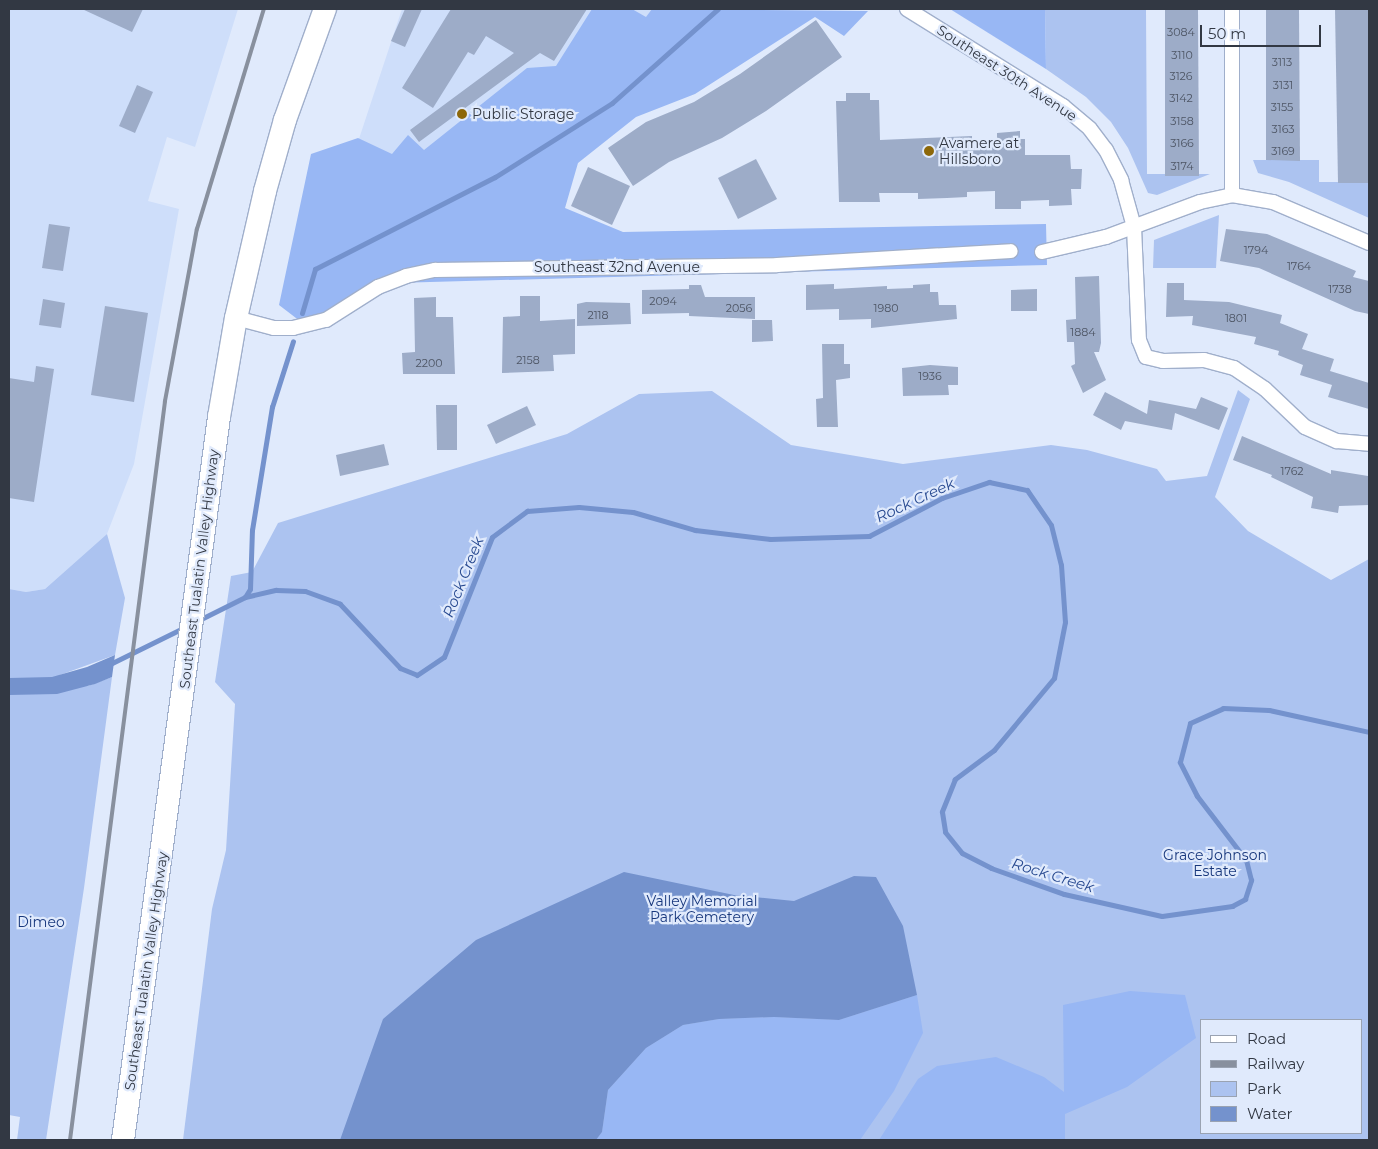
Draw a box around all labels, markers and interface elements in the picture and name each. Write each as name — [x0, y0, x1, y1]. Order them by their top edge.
scale bar — [1203, 15, 1324, 47]
street label: Southeast 30th Avenue — [934, 21, 1080, 125]
text: 50 m — [1208, 24, 1246, 43]
house number: 3084 — [1167, 25, 1195, 39]
house number: 3110 — [1171, 48, 1193, 62]
house number: 3113 — [1272, 55, 1292, 69]
house number: 3126 — [1169, 69, 1193, 83]
house number: 3131 — [1273, 78, 1293, 92]
house number: 3142 — [1169, 91, 1193, 105]
house number: 3155 — [1271, 100, 1293, 114]
place label: Public Storage — [472, 106, 574, 122]
marker: Public Storage — [456, 108, 468, 120]
house number: 3158 — [1170, 114, 1194, 128]
house number: 3163 — [1271, 122, 1295, 136]
place label: Avamere at Hillsboro — [939, 135, 1019, 168]
house number: 3166 — [1170, 136, 1194, 150]
house number: 3169 — [1271, 144, 1295, 158]
marker: Avamere at Hillsboro — [923, 145, 935, 157]
house number: 3174 — [1170, 159, 1194, 173]
house number: 1794 — [1244, 243, 1268, 257]
street label: Southeast 32nd Avenue — [534, 259, 700, 275]
house number: 1764 — [1287, 259, 1311, 273]
house number: 1738 — [1328, 282, 1352, 296]
house number: 2094 — [649, 294, 677, 308]
house number: 2056 — [726, 301, 752, 315]
house number: 1980 — [874, 301, 898, 315]
house number: 2118 — [587, 308, 609, 322]
house number: 1801 — [1225, 311, 1247, 325]
house number: 1884 — [1070, 325, 1096, 339]
house number: 2158 — [516, 353, 540, 367]
house number: 2200 — [415, 356, 443, 370]
house number: 1936 — [918, 369, 942, 383]
street label: Southeast Tualatin Valley Highway — [176, 448, 222, 690]
house number: 1762 — [1280, 464, 1304, 478]
water label: Rock Creek — [873, 474, 957, 526]
water label: Rock Creek — [439, 534, 487, 620]
park label: Grace Johnson Estate — [1163, 847, 1267, 880]
street label: Southeast Tualatin Valley Highway — [121, 851, 171, 1091]
water label: Rock Creek — [1010, 854, 1096, 896]
park label: Valley Memorial Park Cemetery — [646, 893, 758, 926]
park label: Dimeo — [17, 914, 65, 930]
legend — [1200, 1019, 1363, 1134]
text: Road — [1247, 1029, 1286, 1048]
text: Railway — [1247, 1054, 1304, 1073]
text: Park — [1247, 1079, 1281, 1098]
text: Water — [1247, 1104, 1293, 1123]

